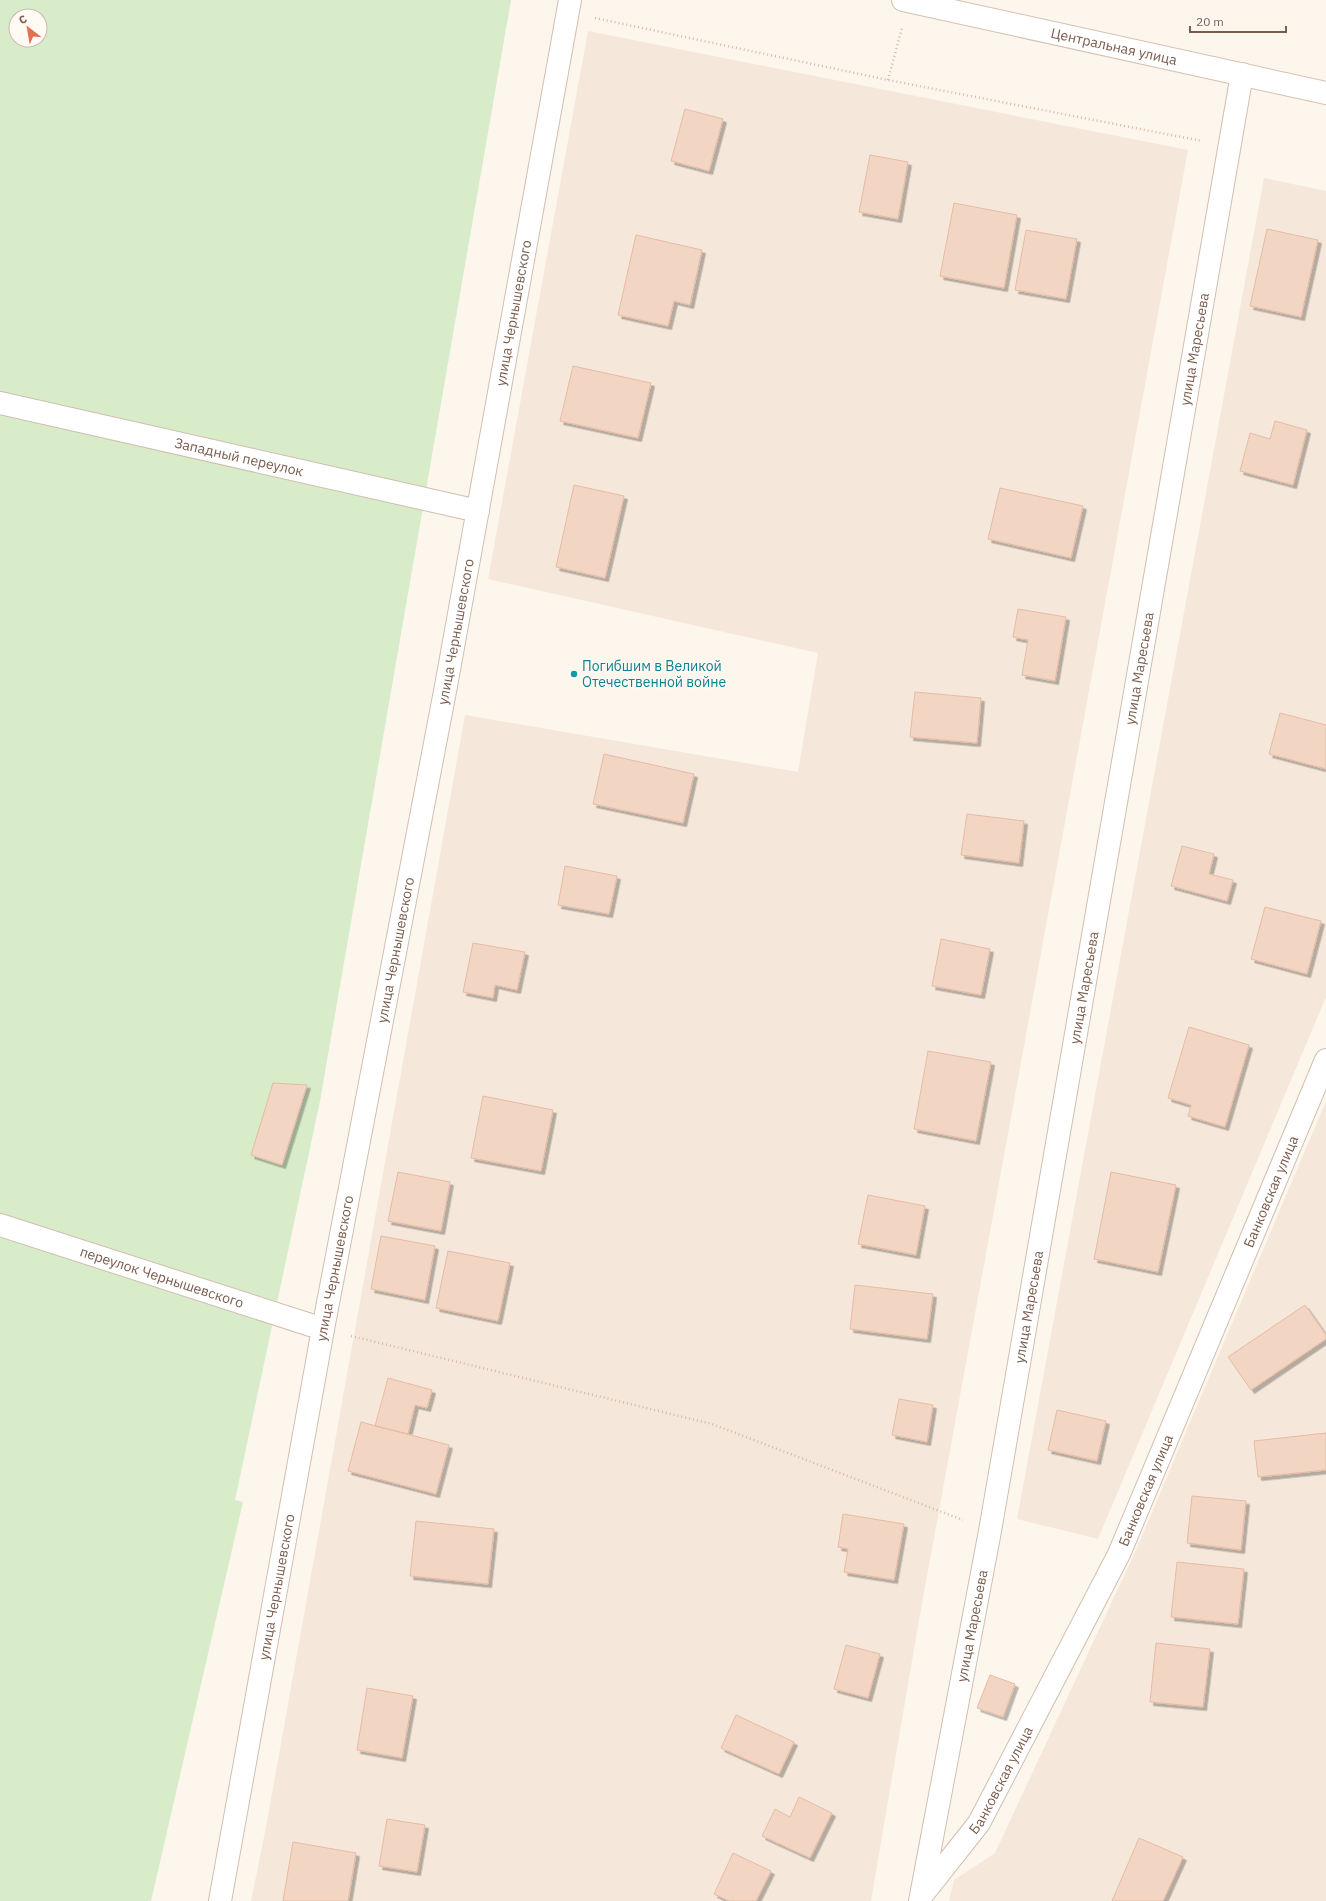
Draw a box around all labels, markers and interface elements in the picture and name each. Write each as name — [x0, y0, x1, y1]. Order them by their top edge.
north arrow — [8, 8, 48, 48]
scale bar — [1190, 8, 1286, 34]
text: С — [16, 12, 30, 27]
text: 20 m — [1196, 14, 1224, 29]
street label: Центральная улица — [1049, 24, 1179, 69]
street label: улица Чернышевского — [491, 238, 535, 387]
street label: улица Маресьева — [1176, 291, 1213, 407]
street label: Западный переулок — [173, 434, 305, 480]
street label: улица Чернышевского — [434, 557, 478, 706]
street label: улица Маресьева — [1121, 610, 1158, 726]
place label: Погибшим в Великой Отечественной войне — [582, 657, 726, 691]
marker: Погибшим в Великой Отечественной войне — [569, 669, 579, 679]
street label: улица Чернышевского — [373, 876, 418, 1024]
street label: улица Маресьева — [1065, 929, 1103, 1045]
street label: Банковская улица — [1239, 1133, 1302, 1250]
street label: улица Чернышевского — [312, 1194, 357, 1343]
street label: переулок Чернышевского — [78, 1242, 246, 1312]
street label: улица Маресьева — [1010, 1249, 1047, 1365]
street label: Банковская улица — [1114, 1431, 1177, 1549]
street label: улица Чернышевского — [255, 1512, 299, 1662]
street label: улица Маресьева — [953, 1568, 992, 1684]
street label: Банковская улица — [965, 1723, 1037, 1838]

